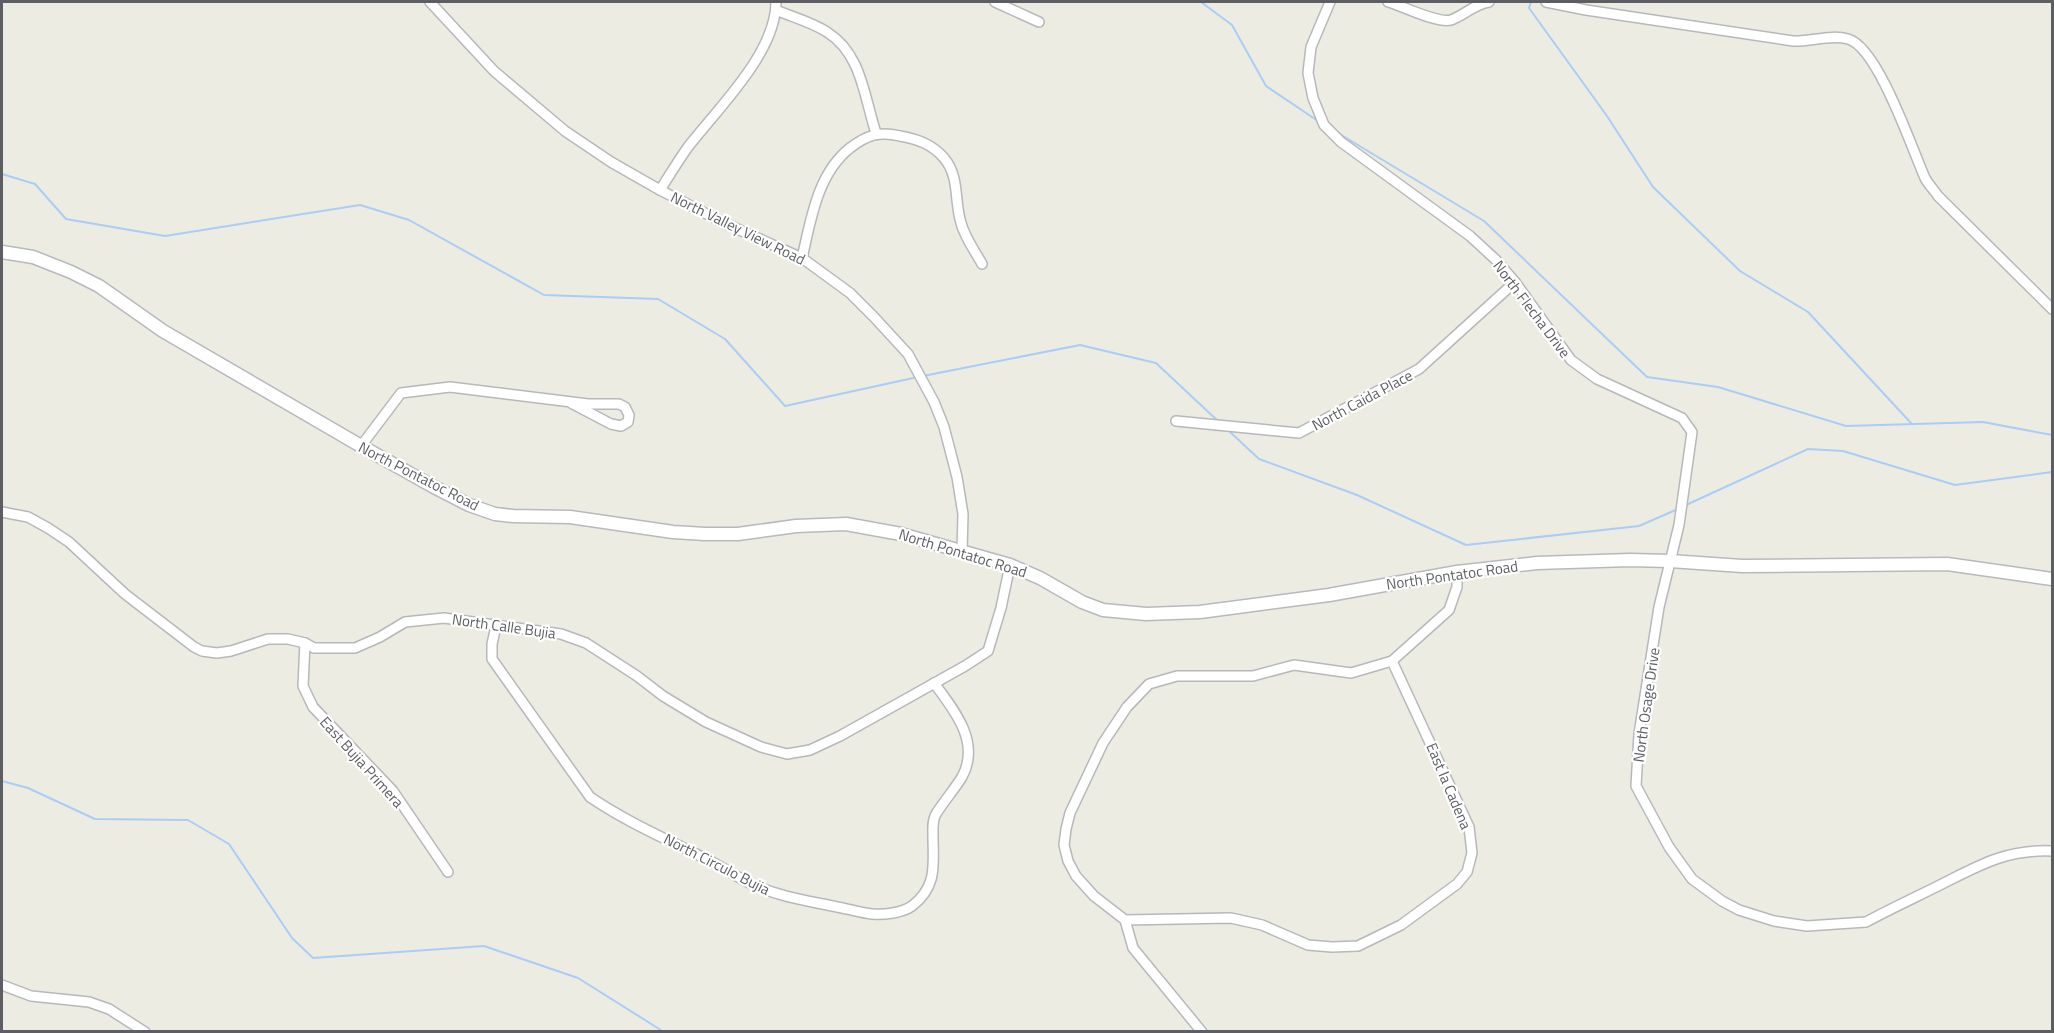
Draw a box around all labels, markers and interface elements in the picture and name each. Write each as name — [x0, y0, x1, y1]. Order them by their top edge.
street label: North Valley View Road — [667, 185, 809, 271]
street label: North Flecha Drive — [1488, 255, 1576, 363]
street label: North Caida Place — [1307, 364, 1417, 436]
street label: North Pontatoc Road — [355, 436, 483, 516]
street label: North Pontatoc Road — [896, 523, 1030, 583]
street label: North Pontatoc Road — [1385, 554, 1519, 596]
street label: North Calle Bujia — [451, 607, 558, 645]
street label: North Osage Drive — [1627, 646, 1665, 764]
street label: East Bujia Primera — [315, 711, 410, 813]
street label: East la Cadena — [1420, 739, 1478, 833]
street label: North Circulo Bujia — [660, 827, 775, 901]

